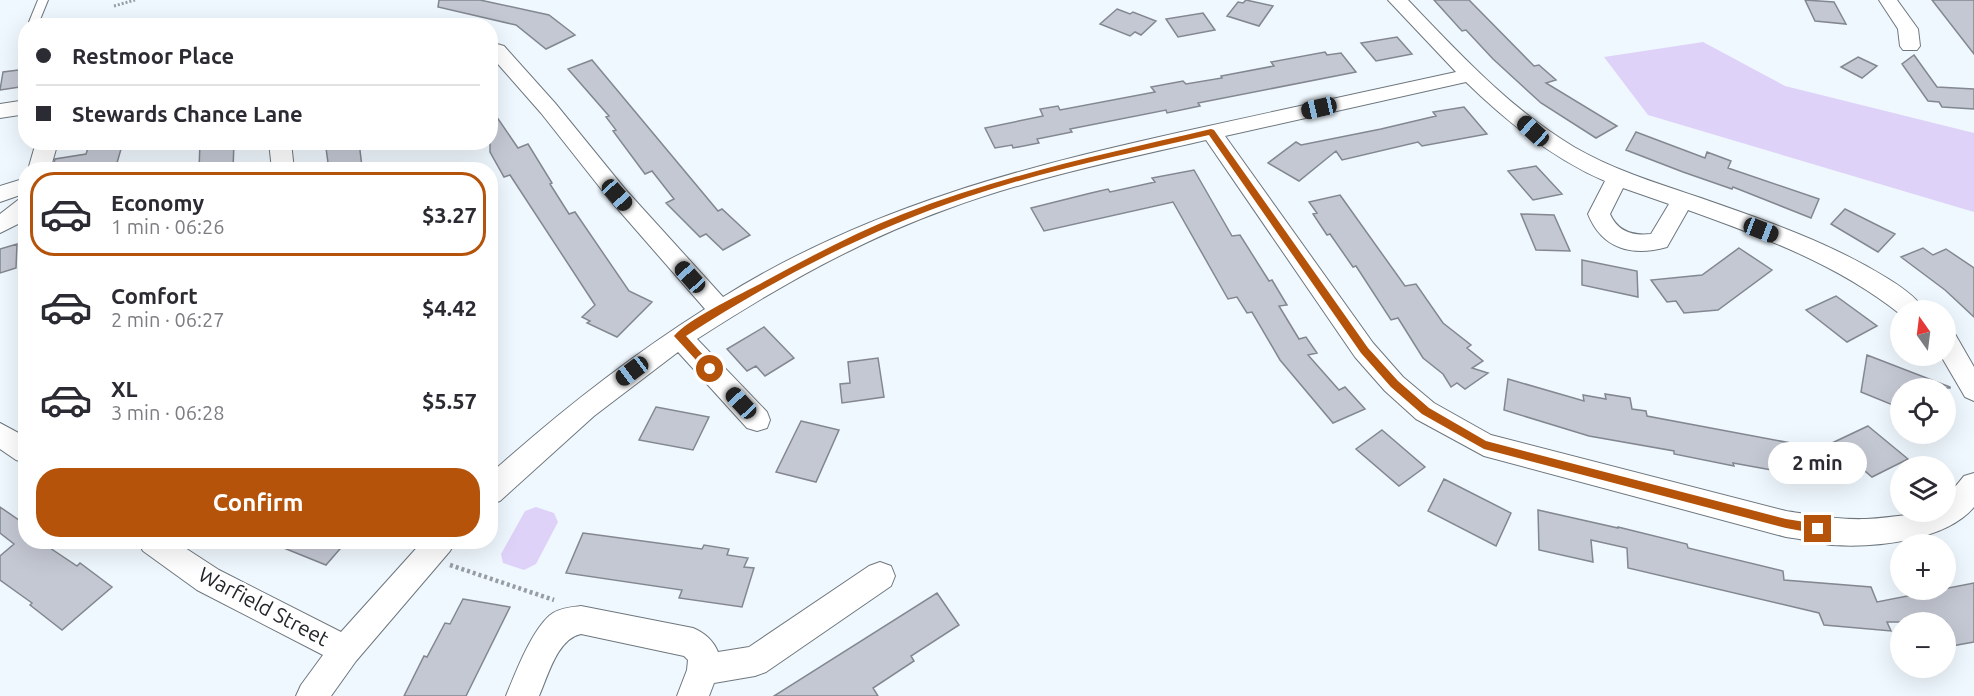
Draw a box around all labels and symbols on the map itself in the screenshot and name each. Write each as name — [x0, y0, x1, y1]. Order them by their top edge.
car — [1299, 95, 1339, 121]
car — [1514, 112, 1552, 150]
car — [598, 176, 636, 214]
car — [1741, 215, 1781, 245]
car — [671, 258, 709, 296]
north arrow — [1890, 300, 1956, 366]
car — [612, 353, 652, 389]
route start — [696, 355, 723, 382]
car — [722, 384, 760, 422]
callout: 2 min — [1768, 442, 1868, 484]
route end — [1804, 515, 1831, 542]
street label: Warfield Street — [195, 562, 333, 650]

